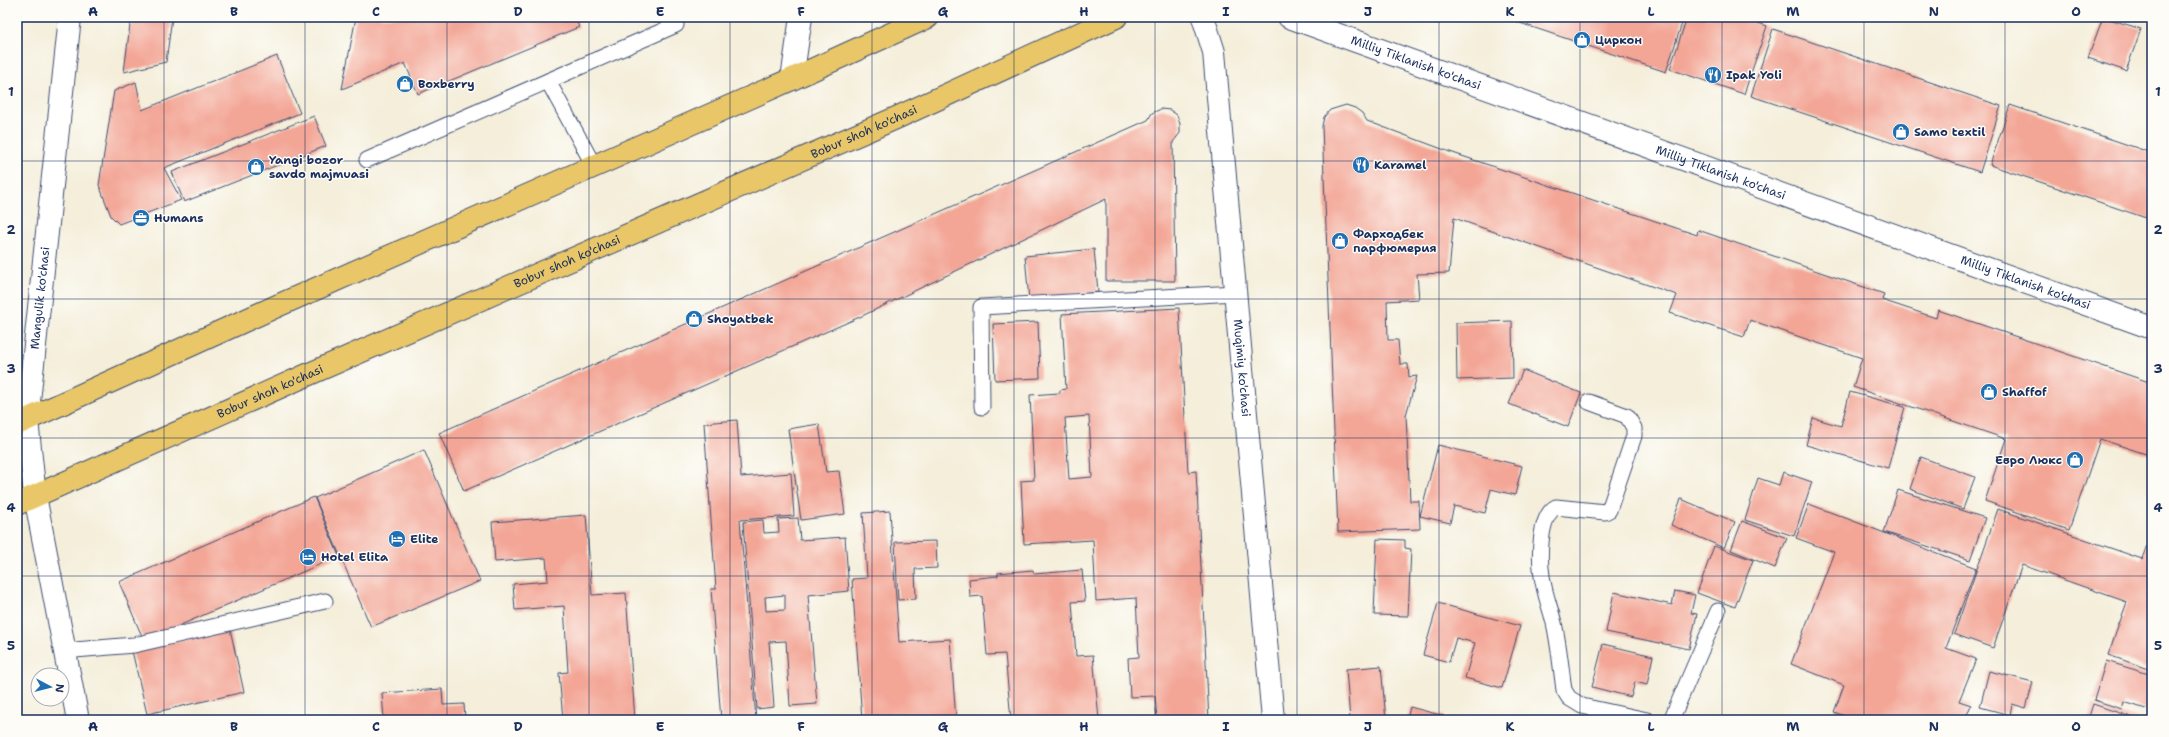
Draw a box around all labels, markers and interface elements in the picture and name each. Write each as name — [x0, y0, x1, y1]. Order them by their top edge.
text: A — [88, 3, 98, 20]
text: B — [230, 3, 238, 20]
text: C — [372, 3, 380, 20]
text: D — [513, 3, 523, 20]
text: E — [656, 3, 665, 20]
text: F — [797, 3, 805, 20]
text: G — [938, 3, 949, 20]
text: H — [1079, 3, 1089, 20]
text: I — [1222, 3, 1230, 20]
text: J — [1364, 3, 1372, 20]
text: K — [1506, 3, 1515, 20]
text: L — [1647, 3, 1655, 20]
text: M — [1786, 3, 1800, 20]
text: N — [1929, 3, 1939, 20]
text: O — [2071, 3, 2081, 20]
shop icon: Циркон — [1572, 30, 1592, 50]
street label: Milliy Tiklanish ko'chasi — [1349, 32, 1483, 94]
place label: Циркон — [1595, 32, 1642, 48]
restaurant icon: Ipak Yoli — [1703, 65, 1723, 85]
place label: Ipak Yoli — [1726, 67, 1782, 83]
shop icon: Boxberry — [395, 74, 415, 94]
place label: Boxberry — [418, 76, 475, 92]
text: 1 — [8, 83, 14, 100]
text: 1 — [2155, 83, 2161, 100]
street label: Bobur shoh ko'chasi — [808, 101, 920, 162]
shop icon: Samo textil — [1891, 122, 1911, 142]
place label: Samo textil — [1914, 124, 1985, 140]
street label: Milliy Tiklanish ko'chasi — [1654, 142, 1788, 203]
place label: Yangi bozor savdo majmuasi — [269, 152, 369, 182]
restaurant icon: Karamel — [1351, 155, 1371, 175]
shop icon: Yangi bozor savdo majmuasi — [246, 157, 266, 177]
place label: Karamel — [1374, 157, 1426, 173]
office icon: Humans — [131, 208, 151, 228]
place label: Humans — [154, 210, 204, 226]
text: 2 — [6, 221, 16, 238]
text: 2 — [2153, 221, 2163, 238]
place label: Фарходбек парфюмерия — [1353, 226, 1437, 256]
street label: Bobur shoh ko'chasi — [511, 231, 623, 292]
shop icon: Фарходбек парфюмерия — [1330, 231, 1350, 251]
street label: Mangulik ko'chasi — [27, 246, 53, 350]
street label: Milliy Tiklanish ko'chasi — [1958, 252, 2093, 313]
shop icon: Shoyatbek — [684, 309, 704, 329]
place label: Shoyatbek — [707, 311, 774, 327]
street label: Muqimiy ko'chasi — [1230, 319, 1254, 418]
text: 3 — [6, 360, 16, 377]
text: 3 — [2153, 360, 2163, 377]
street label: Bobur shoh ko'chasi — [214, 361, 326, 422]
shop icon: Shaffof — [1979, 382, 1999, 402]
place label: Shaffof — [2002, 384, 2047, 400]
shop icon: Евро Люкс — [2065, 450, 2085, 470]
place label: Евро Люкс — [1995, 452, 2062, 468]
text: 4 — [6, 499, 16, 516]
text: 4 — [2153, 499, 2163, 516]
hotel icon: Elite — [387, 529, 407, 549]
place label: Elite — [410, 531, 439, 547]
hotel icon: Hotel Elita — [298, 547, 318, 567]
place label: Hotel Elita — [321, 549, 389, 565]
text: 5 — [7, 637, 15, 654]
text: 5 — [2154, 637, 2162, 654]
north arrow — [30, 667, 70, 707]
text: N — [51, 683, 67, 694]
text: A — [88, 718, 98, 735]
text: B — [230, 718, 238, 735]
text: C — [372, 718, 380, 735]
text: D — [513, 718, 523, 735]
text: E — [656, 718, 665, 735]
text: F — [797, 718, 805, 735]
text: G — [938, 718, 949, 735]
text: H — [1079, 718, 1089, 735]
text: I — [1222, 718, 1230, 735]
text: J — [1364, 718, 1372, 735]
text: K — [1506, 718, 1515, 735]
text: L — [1647, 718, 1655, 735]
text: M — [1786, 718, 1800, 735]
text: N — [1929, 718, 1939, 735]
text: O — [2071, 718, 2081, 735]

